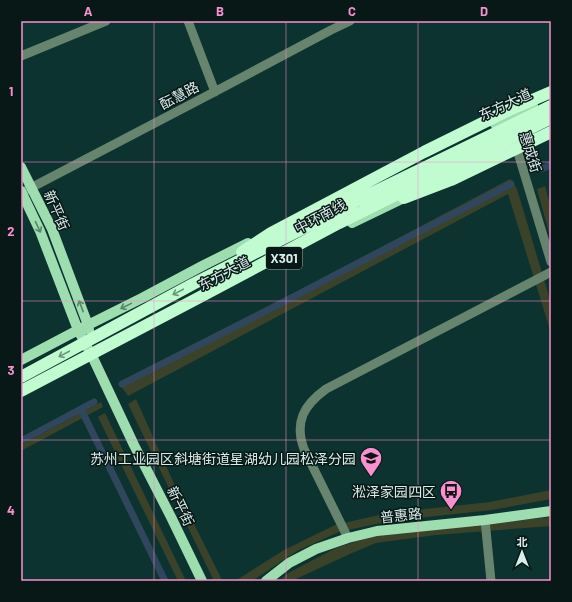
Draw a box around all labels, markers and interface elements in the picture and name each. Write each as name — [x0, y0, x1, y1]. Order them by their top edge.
text: A — [84, 3, 93, 19]
text: B — [216, 3, 224, 19]
text: C — [348, 3, 356, 19]
text: D — [480, 3, 488, 19]
street label: 酝慧路 — [156, 78, 202, 112]
text: 1 — [9, 83, 13, 99]
street label: 东方大道 — [476, 84, 534, 124]
street label: 惠成街 — [517, 129, 545, 175]
street label: 新平街 — [41, 187, 73, 233]
street label: 中环南线 — [291, 195, 349, 237]
one-way arrow — [35, 220, 42, 232]
text: 2 — [7, 223, 15, 239]
road number: X301 — [266, 247, 302, 269]
street label: 东方大道 — [195, 252, 253, 294]
one-way arrow — [172, 289, 184, 296]
one-way arrow — [77, 300, 84, 313]
one-way arrow — [121, 303, 133, 310]
one-way arrow — [58, 351, 70, 358]
text: 3 — [7, 362, 15, 378]
school or university icon: 苏州工业园区斜塘街道星湖幼儿园松泽分园 — [358, 445, 384, 478]
place label: 苏州工业园区斜塘街道星湖幼儿园松泽分园 — [90, 450, 356, 467]
bus stop icon: 淞泽家园四区 — [438, 478, 464, 511]
street label: 新平街 — [164, 483, 198, 529]
place label: 淞泽家园四区 — [352, 483, 436, 500]
text: 4 — [7, 502, 15, 518]
street label: 普惠路 — [379, 504, 423, 526]
north arrow — [502, 532, 542, 572]
text: 北 — [517, 535, 528, 548]

